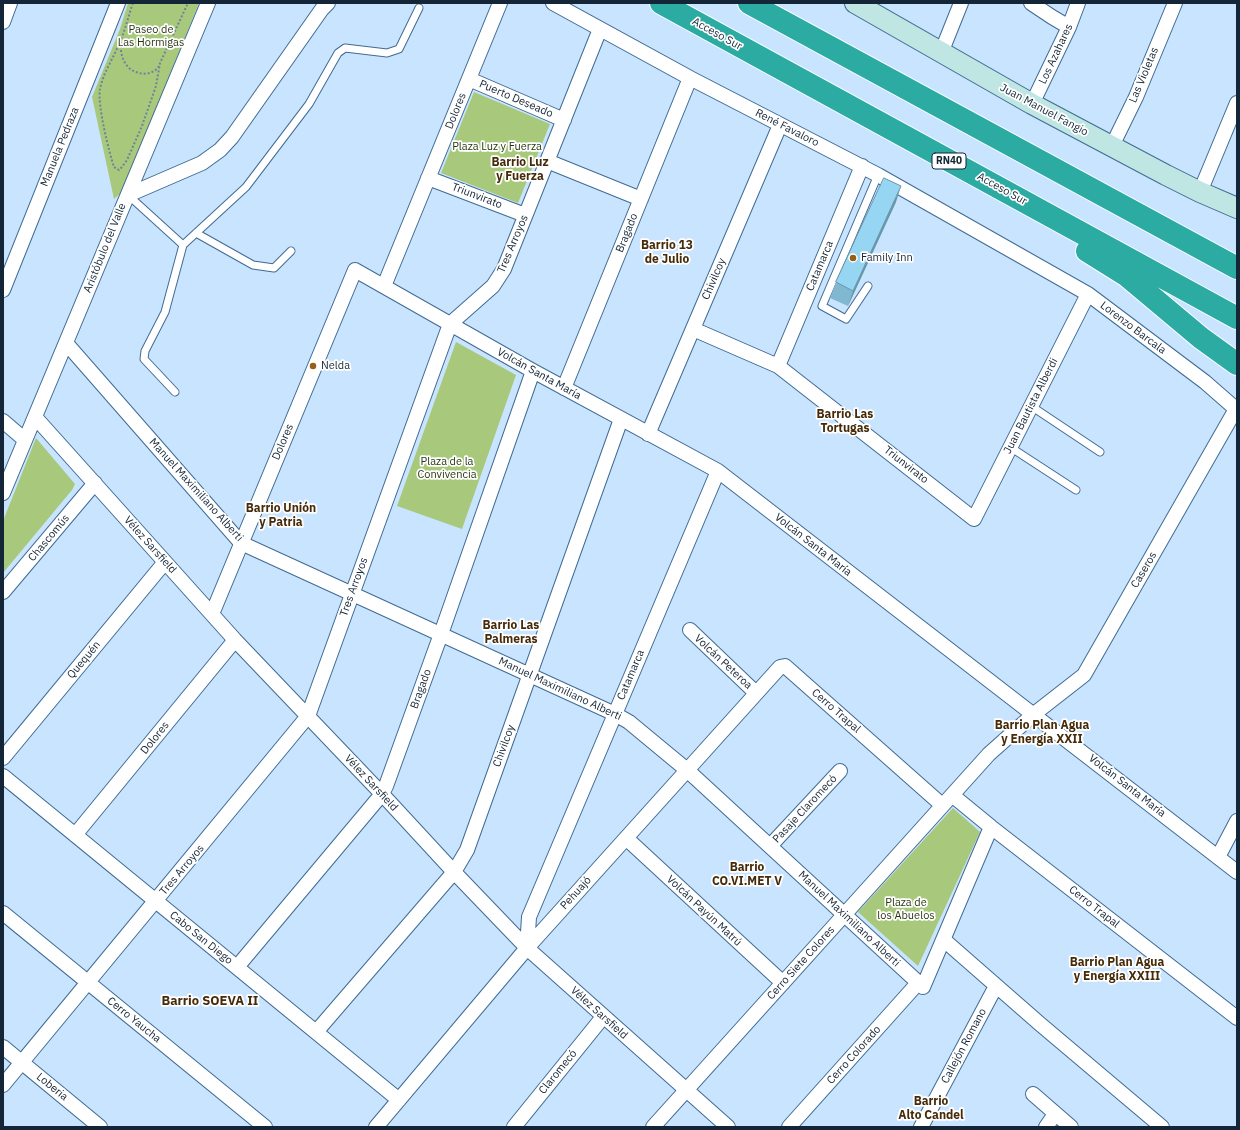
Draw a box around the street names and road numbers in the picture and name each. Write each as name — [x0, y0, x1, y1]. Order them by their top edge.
street label: Acceso Sur — [690, 15, 744, 53]
street label: Los Azahares — [1036, 22, 1076, 86]
street label: Las Violetas — [1126, 45, 1162, 105]
street label: Puerto Deseado — [477, 78, 555, 120]
street label: Juan Manuel Fangio — [998, 81, 1090, 139]
street label: Dolores — [443, 91, 469, 131]
street label: Manuela Pedraza — [38, 105, 82, 189]
street label: René Favaloro — [753, 106, 821, 150]
road number: RN40 — [932, 153, 966, 169]
street label: Acceso Sur — [975, 170, 1029, 208]
street label: Triunvirato — [450, 180, 504, 212]
street label: Aristóbulo del Valle — [81, 201, 129, 295]
street label: Bragado — [613, 211, 641, 255]
street label: Tres Arroyos — [495, 213, 531, 275]
street label: Catamarca — [804, 239, 836, 293]
street label: Chivilcoy — [699, 256, 729, 302]
street label: Lorenzo Barcala — [1098, 299, 1168, 357]
street label: Volcán Santa María — [495, 345, 583, 403]
street label: Juan Bautista Alberdi — [1001, 356, 1061, 456]
street label: Dolores — [269, 422, 297, 462]
street label: Manuel Maximiliano Alberti — [146, 436, 246, 544]
street label: Triunvirato — [881, 443, 931, 487]
street label: Volcán Santa María — [772, 511, 854, 579]
street label: Chascomús — [26, 512, 72, 564]
street label: Vélez Sarsfield — [121, 514, 179, 576]
street label: Caseros — [1128, 550, 1160, 590]
street label: Tres Arroyos — [337, 556, 371, 618]
street label: Volcán Peteroa — [691, 632, 755, 692]
street label: Quequén — [64, 639, 104, 681]
street label: Catamarca — [615, 648, 647, 702]
street label: Manuel Maximiliano Alberti — [496, 655, 624, 723]
street label: Bragado — [408, 667, 434, 711]
street label: Cerro Trapal — [809, 686, 863, 736]
street label: Dolores — [138, 719, 172, 757]
street label: Chivilcoy — [490, 723, 518, 769]
street label: Vélez Sarsfield — [342, 752, 400, 814]
street label: Volcán Santa María — [1086, 752, 1168, 820]
street label: Pasaje Claromecó — [770, 772, 840, 846]
street label: Tres Arroyos — [157, 842, 207, 898]
street label: Manuel Maximiliano Alberti — [795, 868, 903, 970]
street label: Volcán Payún Matrú — [664, 873, 744, 949]
street label: Pehuajó — [558, 874, 594, 912]
street label: Cerro Trapal — [1066, 883, 1122, 931]
street label: Cabo San Diego — [167, 909, 235, 967]
street label: Cerro Siete Colores — [764, 923, 838, 1003]
street label: Vélez Sarsfield — [568, 984, 630, 1042]
street label: Cerro Yaucha — [104, 994, 164, 1046]
street label: Callejón Romano — [939, 1006, 989, 1086]
street label: Cerro Colorado — [824, 1023, 884, 1087]
street label: Claromecó — [536, 1047, 580, 1097]
street label: Loberia — [34, 1070, 70, 1104]

